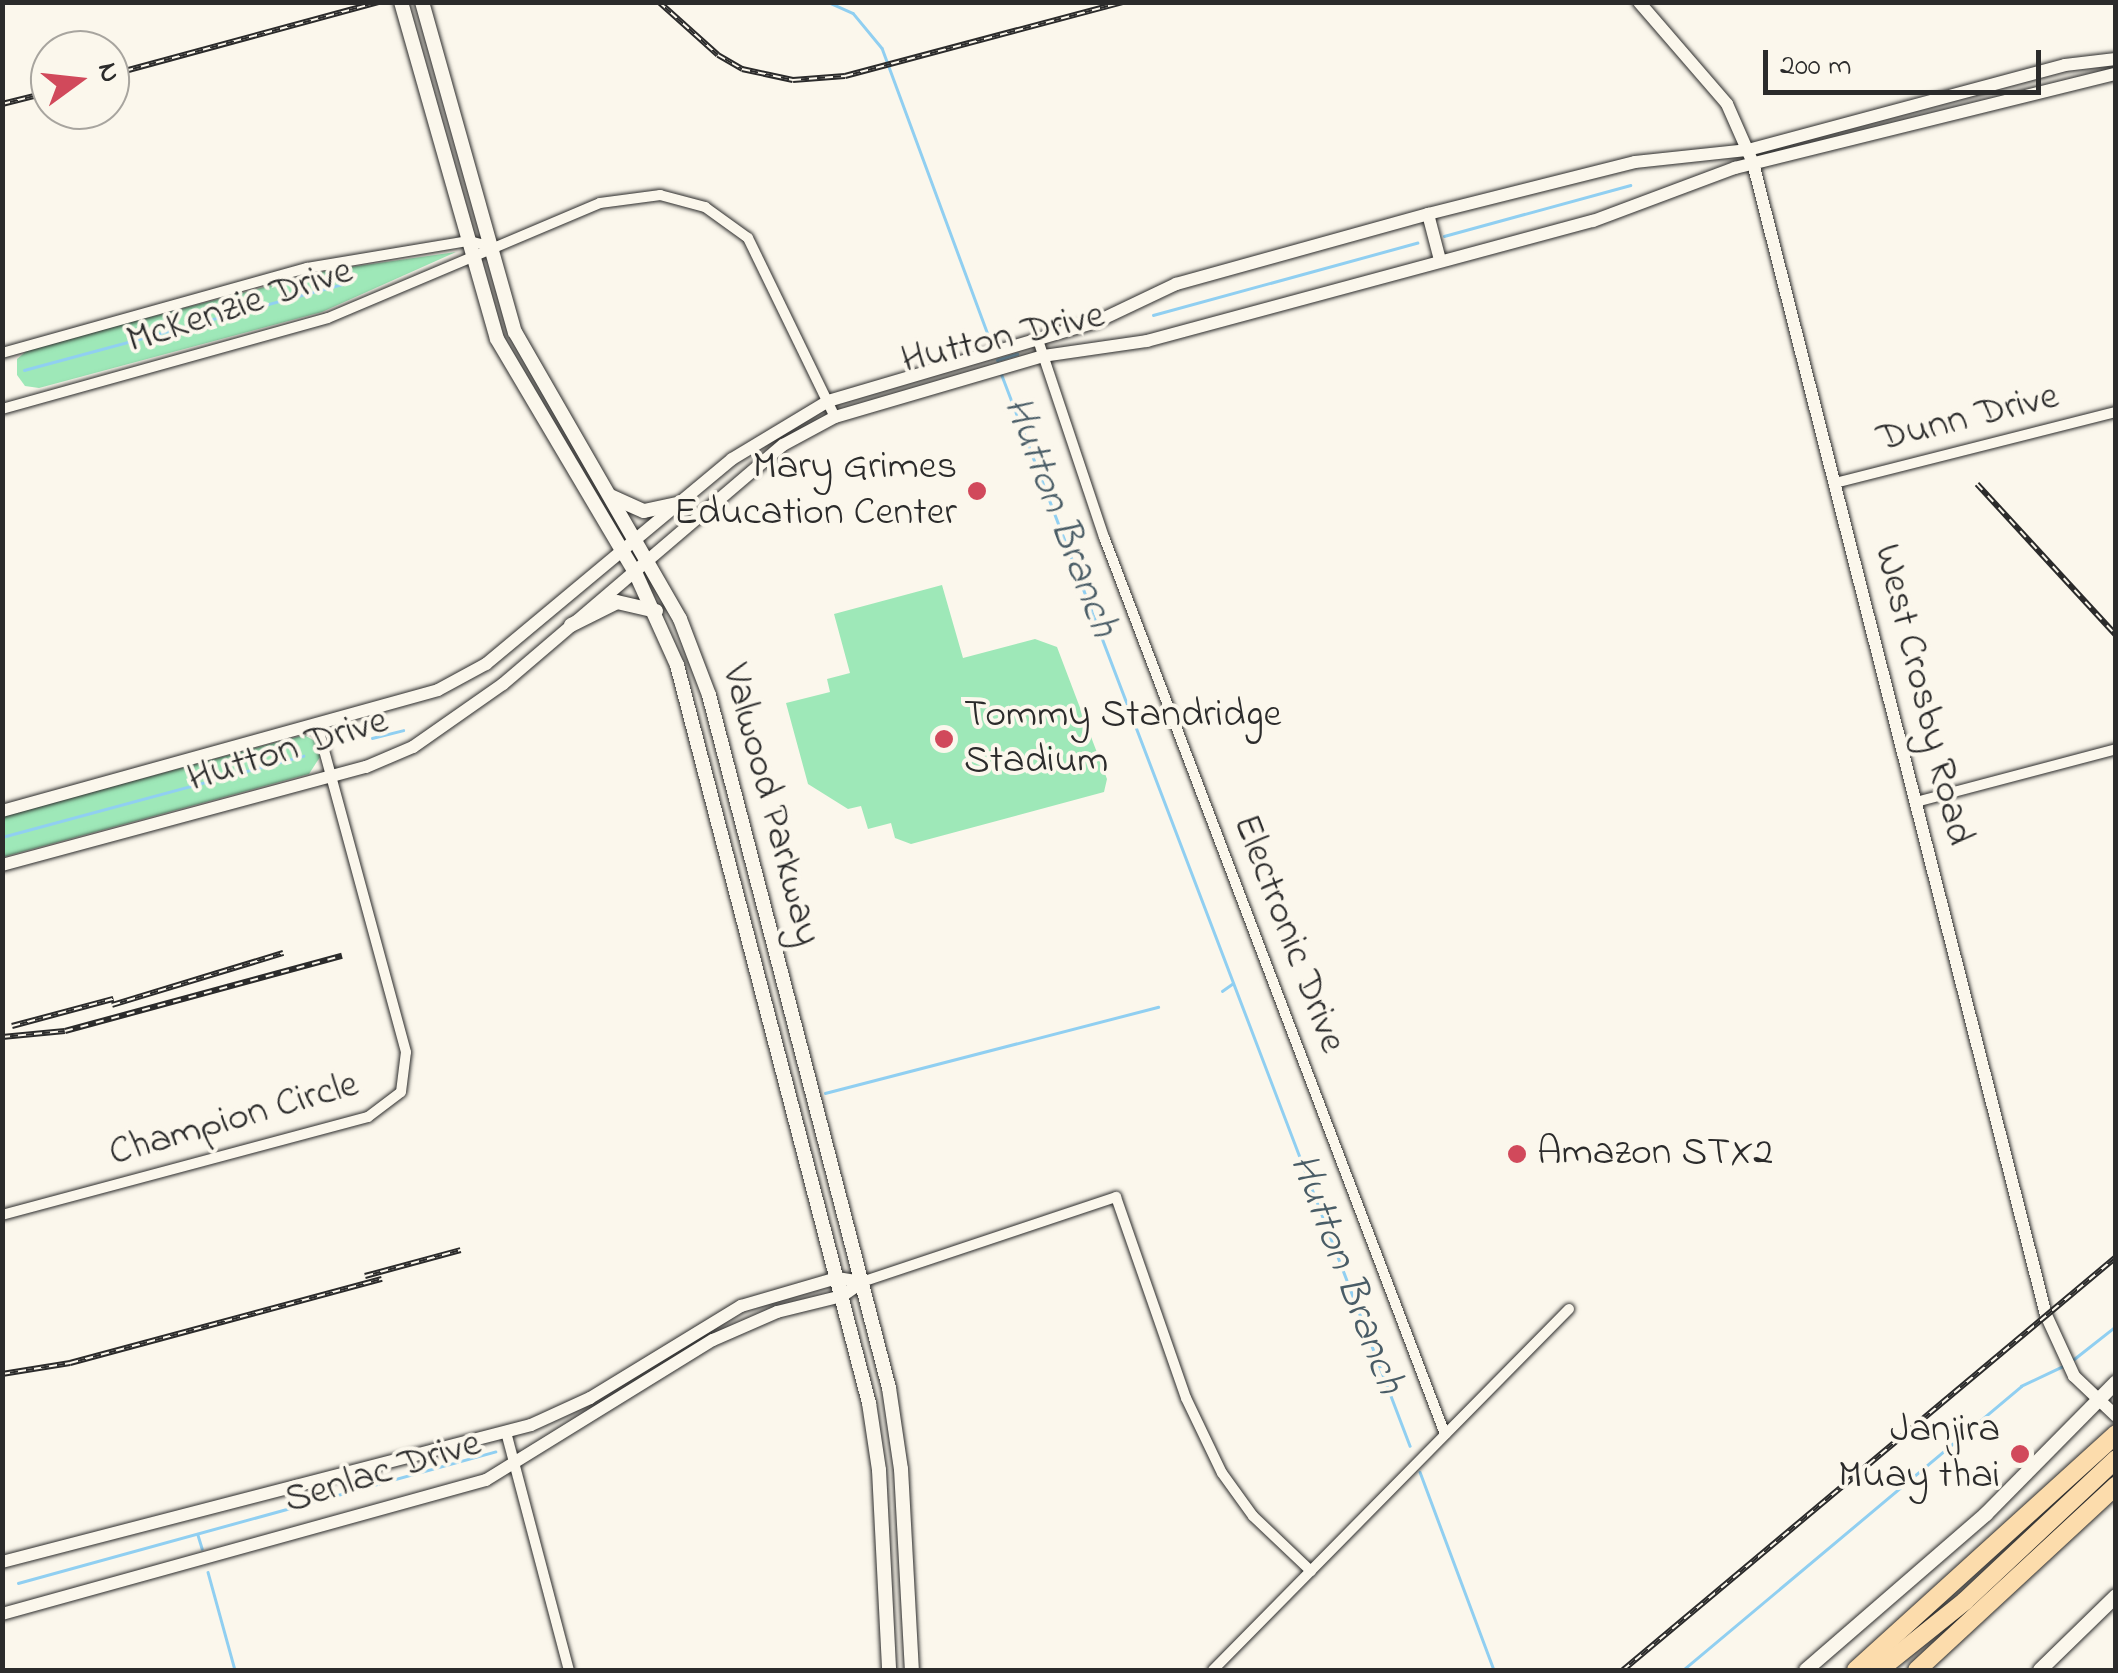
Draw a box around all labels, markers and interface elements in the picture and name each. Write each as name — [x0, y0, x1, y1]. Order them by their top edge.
north arrow — [30, 30, 130, 130]
scale bar — [1768, 30, 2046, 92]
text: 200 m — [1780, 45, 1852, 89]
text: N — [85, 58, 130, 87]
street label: McKenzie Drive — [121, 248, 359, 366]
street label: Hutton Drive — [897, 292, 1109, 386]
street label: Dunn Drive — [1872, 373, 2064, 465]
water label: Hutton Branch — [990, 390, 1128, 644]
place label: Mary Grimes Education Center — [674, 444, 957, 538]
marker: Mary Grimes Education Center — [966, 480, 988, 502]
street label: West Crosby Road — [1861, 539, 1983, 851]
street label: Valwood Parkway — [709, 659, 831, 951]
place label: Tommy Standridge Stadium — [964, 692, 1281, 786]
street label: Hutton Drive — [182, 698, 394, 804]
marker: Tommy Standridge Stadium — [933, 728, 955, 750]
street label: Electronic Drive — [1221, 808, 1355, 1060]
street label: Champion Circle — [104, 1062, 364, 1178]
place label: Amazon STX2 — [1537, 1130, 1773, 1178]
marker: Amazon STX2 — [1506, 1143, 1528, 1165]
water label: Hutton Branch — [1276, 1147, 1414, 1401]
place label: Janjira Muay thai — [1838, 1407, 2000, 1501]
street label: Senlac Drive — [279, 1420, 487, 1526]
marker: Janjira Muay thai — [2009, 1443, 2031, 1465]

